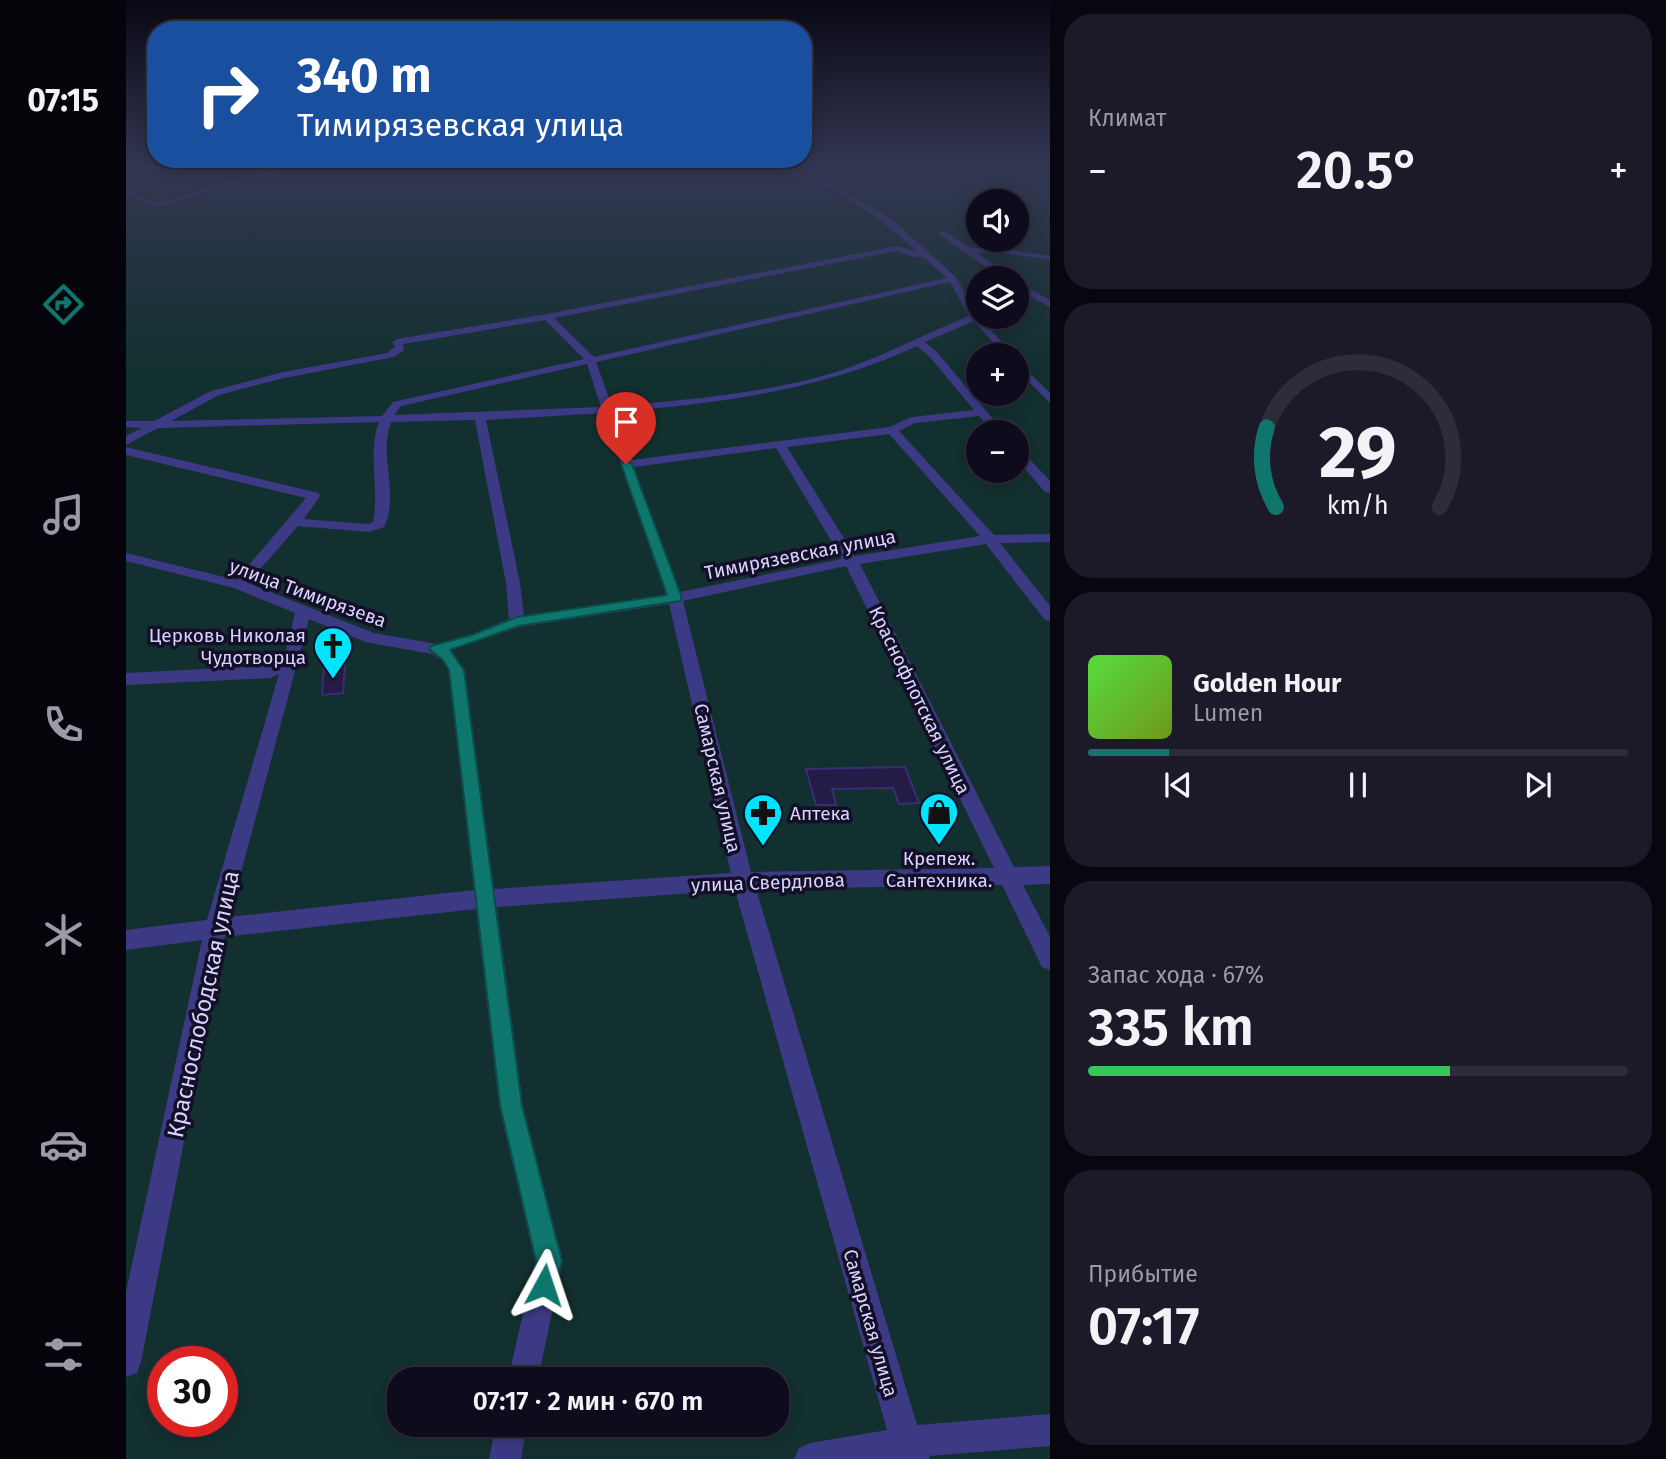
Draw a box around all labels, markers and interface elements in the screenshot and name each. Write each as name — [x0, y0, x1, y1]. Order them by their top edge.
text: 340 m — [297, 46, 432, 105]
icon: right — [182, 49, 273, 140]
text: 07:15 — [27, 81, 99, 119]
text: Климат — [1088, 104, 1166, 132]
text: Тимирязевская улица — [297, 106, 624, 144]
text: 20.5° — [1296, 139, 1420, 202]
text: − — [1088, 148, 1107, 194]
text: + — [1609, 148, 1628, 194]
map controls — [966, 189, 1029, 483]
button: sound — [966, 189, 1029, 252]
button: layers — [966, 266, 1029, 329]
icon: directions — [39, 280, 88, 329]
button: + — [966, 343, 1029, 406]
pin — [596, 392, 656, 464]
icon: arrive — [607, 403, 645, 441]
text: 29 — [1319, 409, 1397, 496]
button: − — [966, 420, 1029, 483]
icon: music — [39, 490, 88, 539]
text: km/h — [1327, 490, 1389, 520]
street label: Тимирязевская улица — [703, 525, 898, 584]
street label: улица Тимирязева — [226, 554, 389, 632]
street label: Краснофлотская улица — [864, 602, 975, 798]
place label: Церковь Николая Чудотворца — [149, 624, 306, 669]
church icon: Церковь Николая Чудотворца — [312, 625, 354, 680]
text: Golden Hour — [1193, 668, 1341, 699]
text: Lumen — [1193, 699, 1263, 727]
icon: phone — [39, 700, 88, 749]
street label: Самарская улица — [689, 701, 746, 855]
icon: previous — [1159, 766, 1197, 804]
icon: pause — [1339, 766, 1377, 804]
icon: next — [1519, 766, 1557, 804]
shop icon: Крепеж. Сантехника. — [918, 791, 960, 846]
pharmacy icon: Аптека — [742, 792, 784, 847]
place label: Аптека — [790, 802, 850, 825]
place label: Крепеж. Сантехника. — [886, 847, 992, 892]
street label: Краснослободская улица — [161, 868, 245, 1140]
street label: улица Свердлова — [691, 868, 845, 897]
icon: climate — [39, 910, 88, 959]
text: Запас хода · 67% — [1088, 961, 1264, 989]
text: 335 km — [1088, 996, 1254, 1059]
icon: car — [39, 1120, 88, 1169]
street label: Самарская улица — [838, 1247, 903, 1400]
position arrow — [507, 1248, 581, 1322]
text: Прибытие — [1088, 1260, 1198, 1288]
text: 07:17 — [1088, 1295, 1200, 1358]
icon: filters — [39, 1330, 88, 1379]
speed limit sign: 30 — [147, 1346, 238, 1437]
text: 07:17 · 2 мин · 670 m — [473, 1386, 703, 1417]

